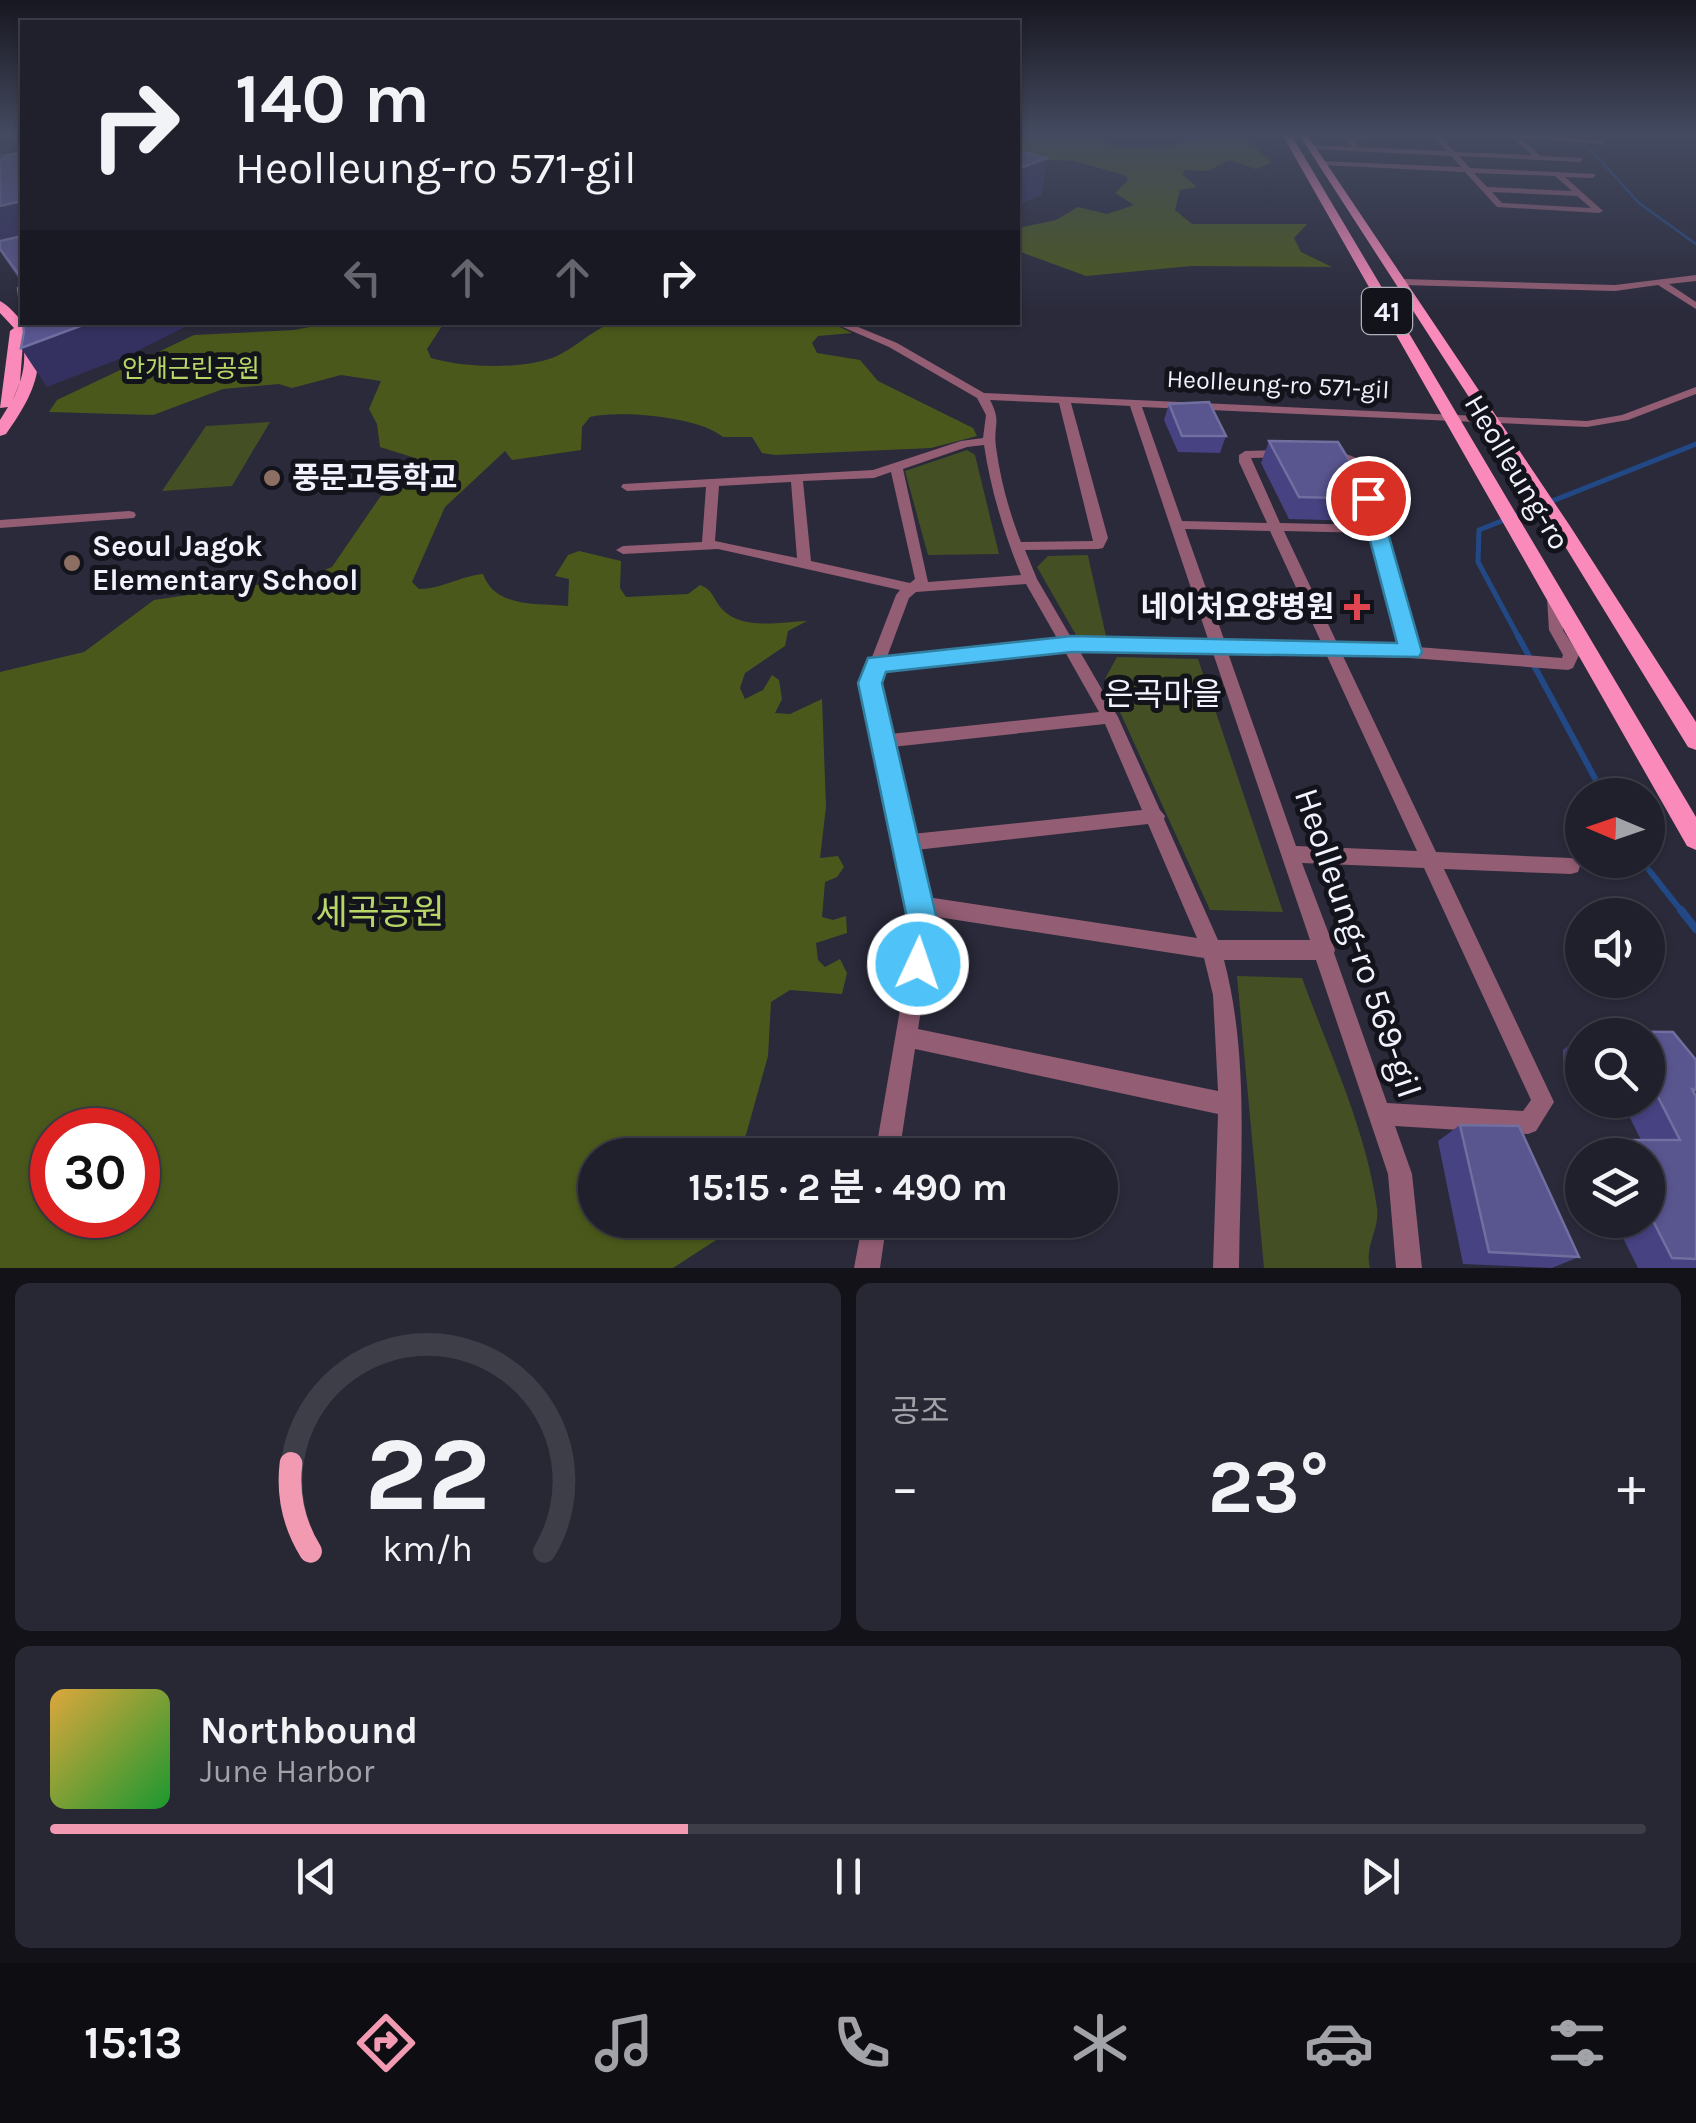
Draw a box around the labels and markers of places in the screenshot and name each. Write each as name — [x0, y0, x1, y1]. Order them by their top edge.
pin — [1326, 456, 1411, 541]
place label: 풍문고등학교 — [292, 460, 458, 496]
marker: 풍문고등학교 — [261, 467, 283, 489]
place label: Seoul Jagok Elementary School — [92, 528, 358, 598]
marker: Seoul Jagok Elementary School — [61, 552, 83, 574]
place label: 네이처요양병원 — [1141, 589, 1334, 625]
marker: 네이처요양병원 — [1344, 594, 1370, 620]

